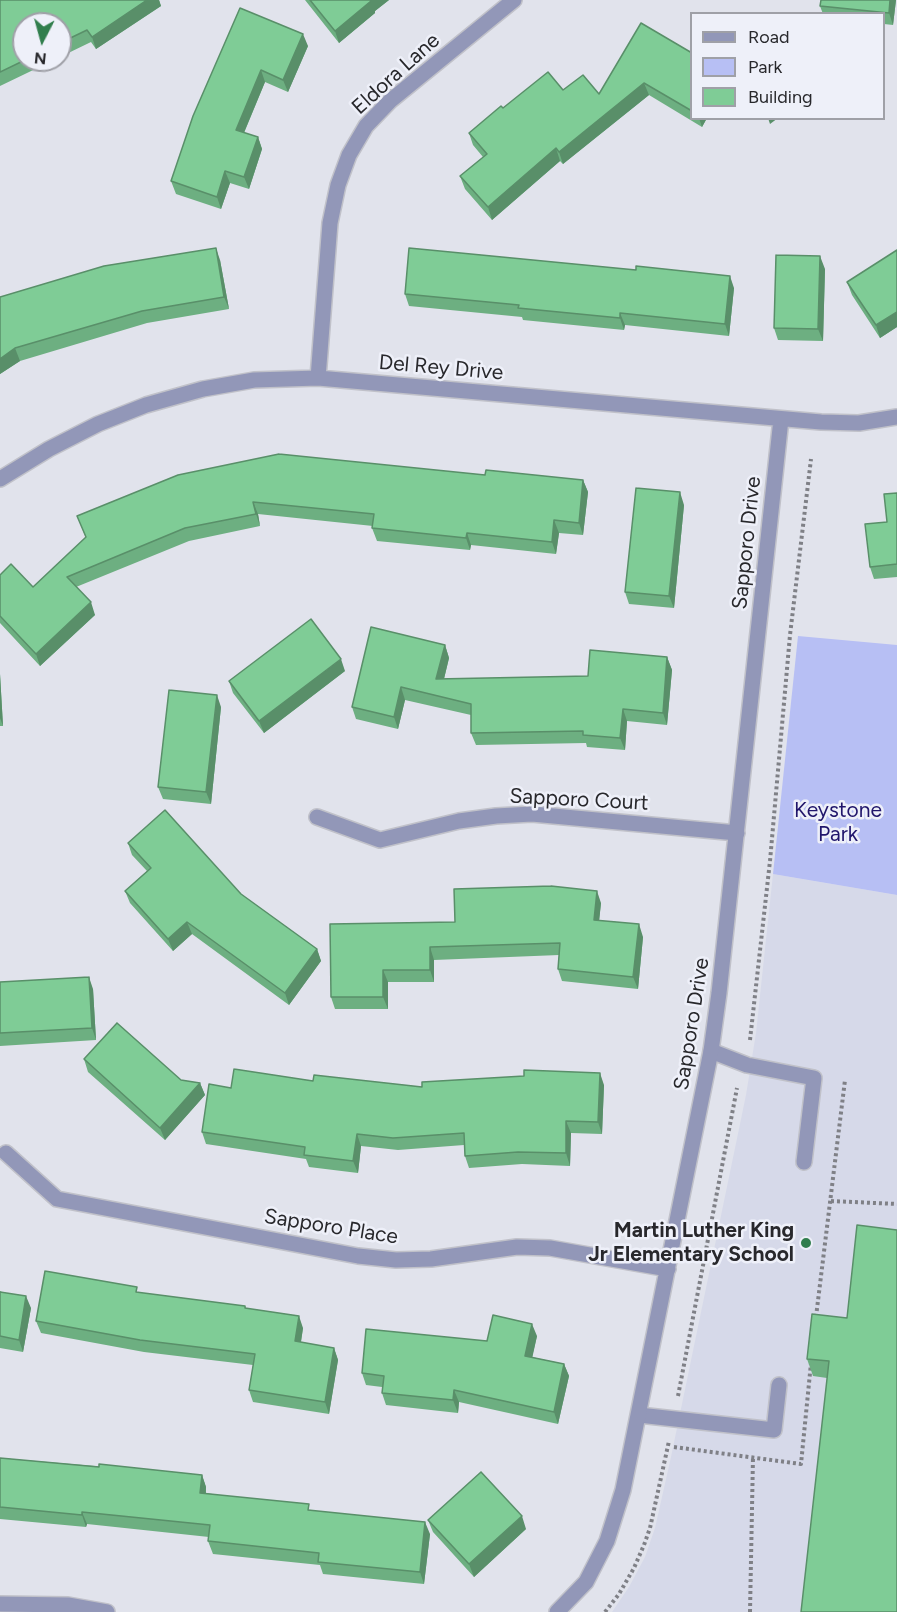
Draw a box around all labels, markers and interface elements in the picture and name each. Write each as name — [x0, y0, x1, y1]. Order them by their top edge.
north arrow — [12, 12, 72, 72]
legend — [690, 12, 885, 120]
text: Road — [748, 26, 789, 48]
street label: Eldora Lane — [347, 28, 445, 120]
text: N — [33, 48, 47, 69]
text: Park — [748, 56, 782, 78]
text: Building — [748, 86, 813, 108]
street label: Del Rey Drive — [378, 350, 504, 386]
street label: Sapporo Drive — [727, 475, 767, 611]
street label: Sapporo Court — [509, 784, 649, 816]
park label: Keystone Park — [794, 798, 882, 848]
street label: Sapporo Drive — [669, 956, 715, 1092]
street label: Sapporo Place — [262, 1204, 400, 1250]
place label: Martin Luther King Jr Elementary School — [588, 1218, 794, 1268]
marker: Martin Luther King Jr Elementary School — [799, 1236, 813, 1250]

